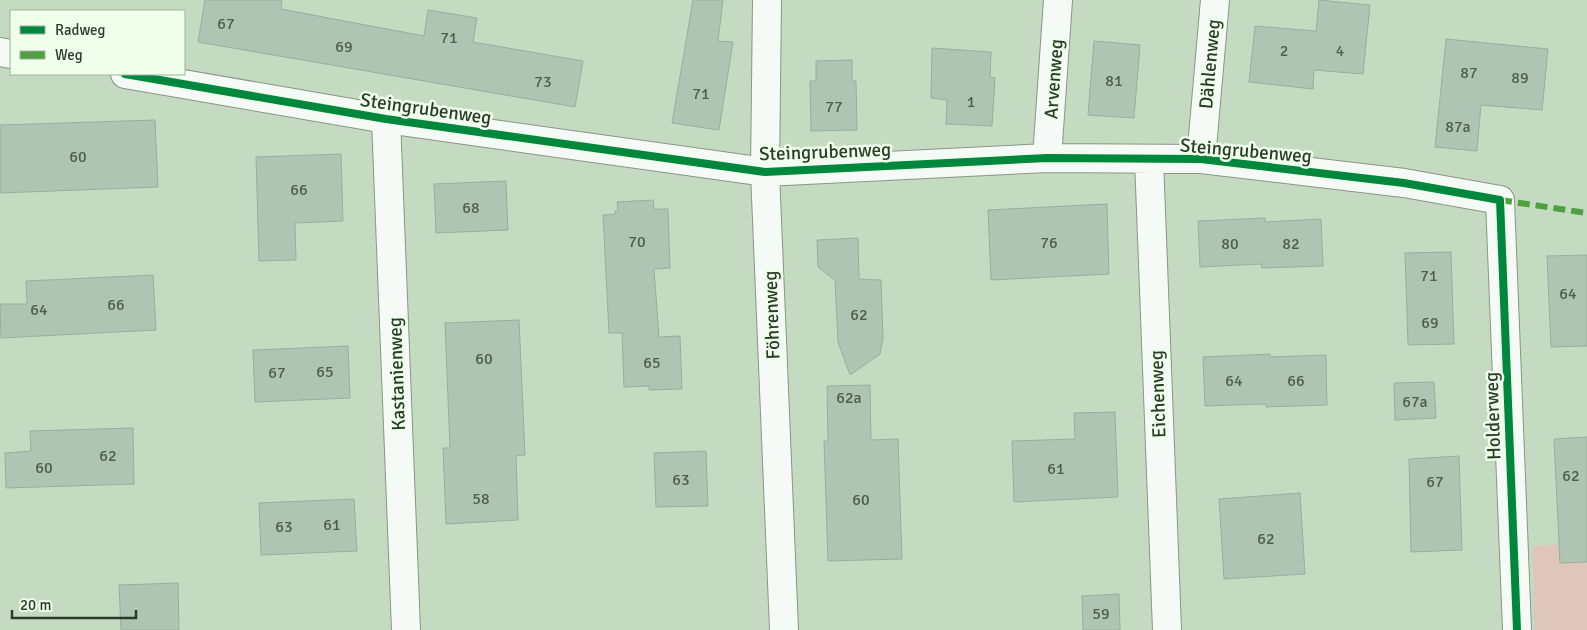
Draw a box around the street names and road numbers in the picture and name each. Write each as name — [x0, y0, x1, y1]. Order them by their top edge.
street label: Dählenweg — [1194, 18, 1226, 110]
street label: Arvenweg — [1039, 38, 1069, 120]
street label: Steingrubenweg — [359, 88, 493, 130]
street label: Steingrubenweg — [1179, 133, 1313, 169]
street label: Steingrubenweg — [759, 138, 891, 166]
street label: Föhrenweg — [758, 270, 786, 360]
street label: Kastanienweg — [383, 317, 411, 431]
street label: Eichenweg — [1144, 350, 1172, 438]
street label: Holderweg — [1479, 371, 1507, 460]

